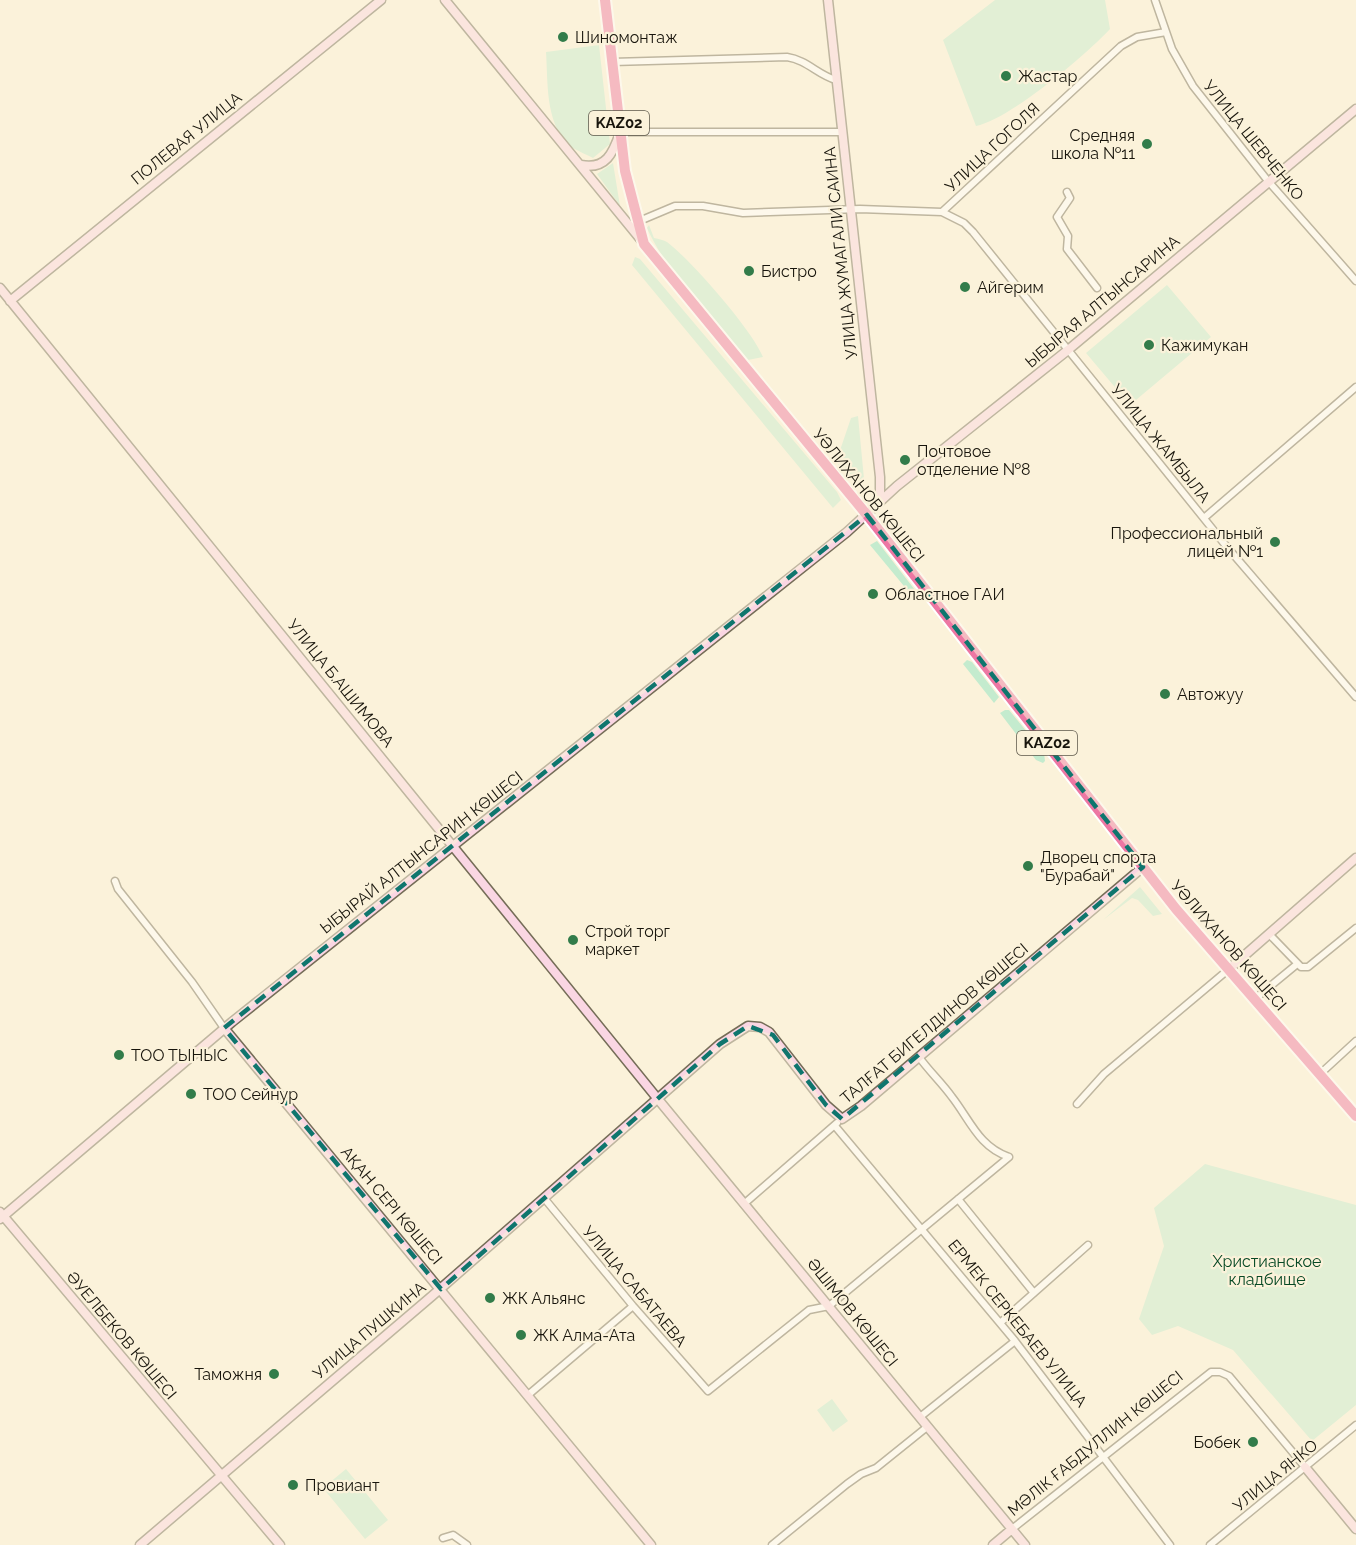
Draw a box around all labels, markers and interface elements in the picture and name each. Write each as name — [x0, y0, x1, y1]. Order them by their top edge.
place label: Шиномонтаж — [575, 28, 678, 47]
marker: Шиномонтаж — [556, 30, 570, 44]
place label: Жастар — [1018, 67, 1078, 86]
marker: Жастар — [999, 69, 1013, 83]
street label: УЛИЦА ШЕВЧЕНКО — [1199, 77, 1308, 204]
street label: ПОЛЕВАЯ УЛИЦА — [127, 88, 245, 189]
street label: УЛИЦА ГОГОЛЯ — [941, 99, 1043, 196]
road number: KАZ02 — [589, 111, 649, 135]
place label: Средняя школа №11 — [1051, 126, 1135, 163]
marker: Средняя школа №11 — [1140, 137, 1154, 151]
street label: УЛИЦА ЖУМАГАЛИ САИНА — [820, 146, 861, 360]
street label: ЫБЫРАЯ АЛТЫНСАРИНА — [1021, 231, 1183, 371]
place label: Бистро — [761, 262, 817, 281]
marker: Бистро — [742, 264, 756, 278]
place label: Айгерим — [977, 278, 1044, 297]
marker: Айгерим — [958, 280, 972, 294]
place label: Кажимукан — [1161, 336, 1248, 355]
marker: Кажимукан — [1142, 338, 1156, 352]
street label: УЛИЦА ЖАМБЫЛА — [1107, 380, 1214, 507]
street label: УӘЛИХАНОВ КӨШЕСІ — [809, 425, 928, 566]
place label: Почтовое отделение №8 — [917, 442, 1031, 479]
marker: Почтовое отделение №8 — [898, 453, 912, 467]
place label: Профессиональный лицей №1 — [1110, 524, 1263, 561]
marker: Профессиональный лицей №1 — [1268, 535, 1282, 549]
place label: Областное ГАИ — [885, 585, 1005, 604]
marker: Областное ГАИ — [866, 587, 880, 601]
street label: УЛИЦА Б.АШИМОВА — [283, 616, 398, 751]
place label: Автожуу — [1177, 685, 1244, 704]
marker: Автожуу — [1158, 687, 1172, 701]
road number: KАZ02 — [1017, 731, 1077, 755]
street label: ЫБЫРАЙ АЛТЫНСАРИН КӨШЕСІ — [316, 767, 526, 937]
place label: Дворец спорта "Бурабай" — [1040, 848, 1156, 885]
marker: Дворец спорта "Бурабай" — [1021, 859, 1035, 873]
street label: УӘЛИХАНОВ КӨШЕСІ — [1167, 876, 1290, 1014]
place label: Строй торг маркет — [585, 922, 671, 959]
marker: Строй торг маркет — [566, 933, 580, 947]
street label: ТАЛҒАТ БИГЕЛДИНОВ КӨШЕСІ — [837, 939, 1032, 1107]
place label: ТОО ТЫНЫС — [131, 1046, 228, 1065]
marker: ТОО ТЫНЫС — [112, 1048, 126, 1062]
place label: ТОО Сейнур — [203, 1085, 298, 1104]
marker: ТОО Сейнур — [184, 1087, 198, 1101]
street label: АҚАН СЕРІ КӨШЕСІ — [337, 1143, 446, 1268]
street label: УЛИЦА САБАТАЕВА — [579, 1222, 691, 1351]
street label: ЕРМЕК СЕРКЕБАЕВ УЛИЦА — [944, 1236, 1091, 1411]
park label: Христианское кладбище — [1212, 1252, 1322, 1289]
street label: ӘШІМОВ КӨШЕСІ — [803, 1255, 902, 1370]
street label: ӘУЕЛБЕКОВ КӨШЕСІ — [63, 1268, 181, 1403]
street label: УЛИЦА ПУШКИНА — [309, 1278, 430, 1383]
place label: ЖК Альянс — [502, 1289, 586, 1308]
marker: ЖК Альянс — [483, 1291, 497, 1305]
place label: ЖК Алма-Ата — [533, 1326, 635, 1345]
marker: ЖК Алма-Ата — [514, 1328, 528, 1342]
place label: Таможня — [194, 1365, 262, 1384]
marker: Таможня — [267, 1367, 281, 1381]
street label: МӘЛІК ҒАБДУЛЛИН КӨШЕСІ — [1004, 1367, 1187, 1520]
place label: Бобек — [1194, 1433, 1241, 1452]
street label: УЛИЦА ЯНКО — [1229, 1435, 1321, 1515]
marker: Бобек — [1246, 1435, 1260, 1449]
place label: Провиант — [305, 1476, 380, 1495]
marker: Провиант — [286, 1478, 300, 1492]

